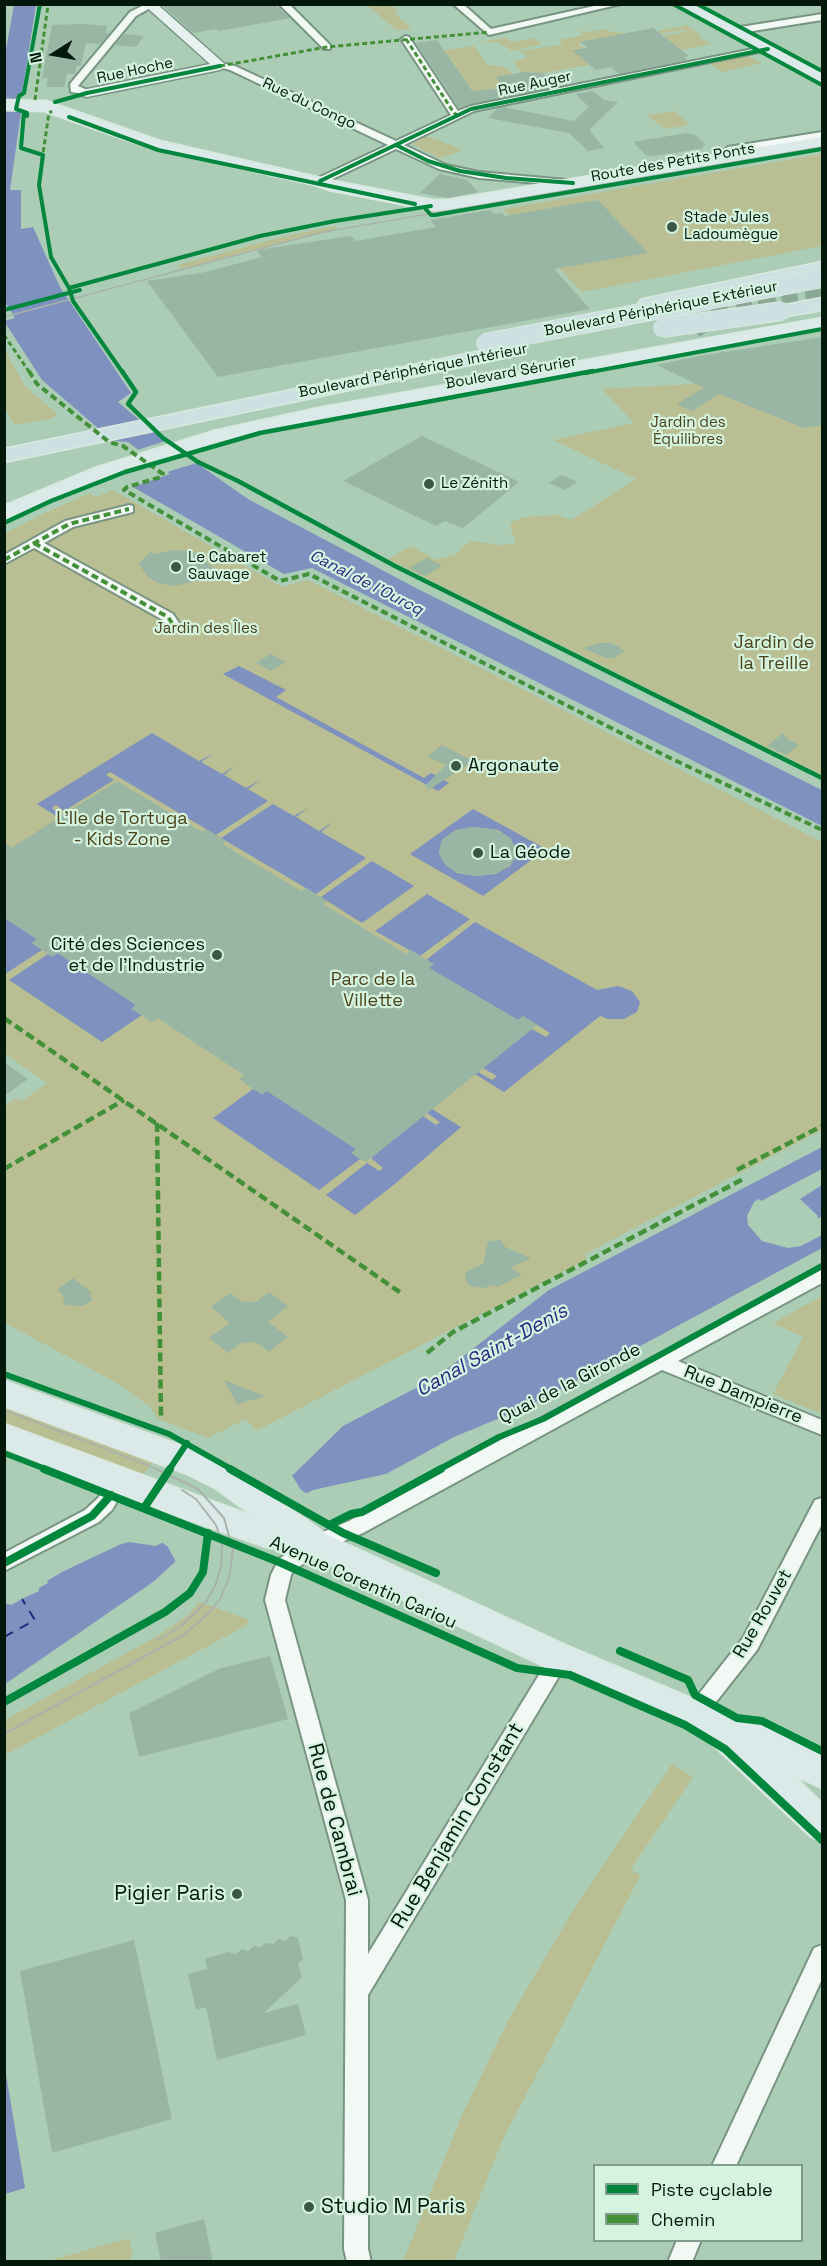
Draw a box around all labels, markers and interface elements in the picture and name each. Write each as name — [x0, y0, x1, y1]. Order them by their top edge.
north arrow — [24, 24, 84, 84]
text: N — [25, 50, 47, 65]
street label: Rue Hoche — [95, 54, 175, 88]
street label: Rue Auger — [497, 67, 573, 101]
street label: Rue du Congo — [259, 74, 359, 134]
street label: Route des Petits Ponts — [590, 140, 756, 186]
place label: Stade Jules Ladoumègue — [684, 209, 778, 244]
marker: Stade Jules Ladoumègue — [665, 220, 679, 234]
street label: Boulevard Périphérique Extérieur — [543, 278, 779, 340]
street label: Boulevard Périphérique Intérieur — [297, 340, 529, 402]
street label: Boulevard Sérurier — [444, 353, 578, 393]
park label: Jardin des Équilibres — [650, 414, 726, 449]
place label: Le Zénith — [441, 475, 508, 493]
marker: Le Zénith — [422, 477, 436, 491]
water label: Canal de l'Ourcq — [306, 546, 426, 620]
place label: Le Cabaret Sauvage — [188, 549, 266, 584]
marker: Le Cabaret Sauvage — [169, 560, 183, 574]
park label: Jardin des Îles — [154, 620, 258, 638]
park label: Jardin de la Treille — [734, 632, 814, 674]
place label: Argonaute — [468, 755, 559, 777]
marker: Argonaute — [449, 759, 463, 773]
park label: L'Ile de Tortuga - Kids Zone — [56, 808, 188, 850]
place label: La Géode — [490, 842, 571, 864]
marker: La Géode — [471, 846, 485, 860]
place label: Cité des Sciences et de l'Industrie — [51, 934, 205, 976]
marker: Cité des Sciences et de l'Industrie — [210, 948, 224, 962]
park label: Parc de la Villette — [331, 969, 415, 1012]
water label: Canal Saint-Denis — [412, 1299, 572, 1403]
street label: Quai de la Gironde — [496, 1339, 644, 1429]
street label: Rue Dampierre — [681, 1361, 805, 1429]
street label: Avenue Corentin Cariou — [266, 1532, 460, 1634]
street label: Rue Rouvet — [729, 1566, 797, 1662]
street label: Rue Benjamin Constant — [386, 1718, 530, 1934]
street label: Rue de Cambrai — [301, 1741, 367, 1899]
place label: Pigier Paris — [114, 1881, 225, 1907]
marker: Pigier Paris — [230, 1887, 244, 1901]
legend — [593, 2164, 803, 2242]
text: Piste cyclable — [651, 2178, 773, 2201]
place label: Studio M Paris — [321, 2194, 466, 2220]
marker: Studio M Paris — [302, 2200, 316, 2214]
text: Chemin — [651, 2208, 715, 2231]

